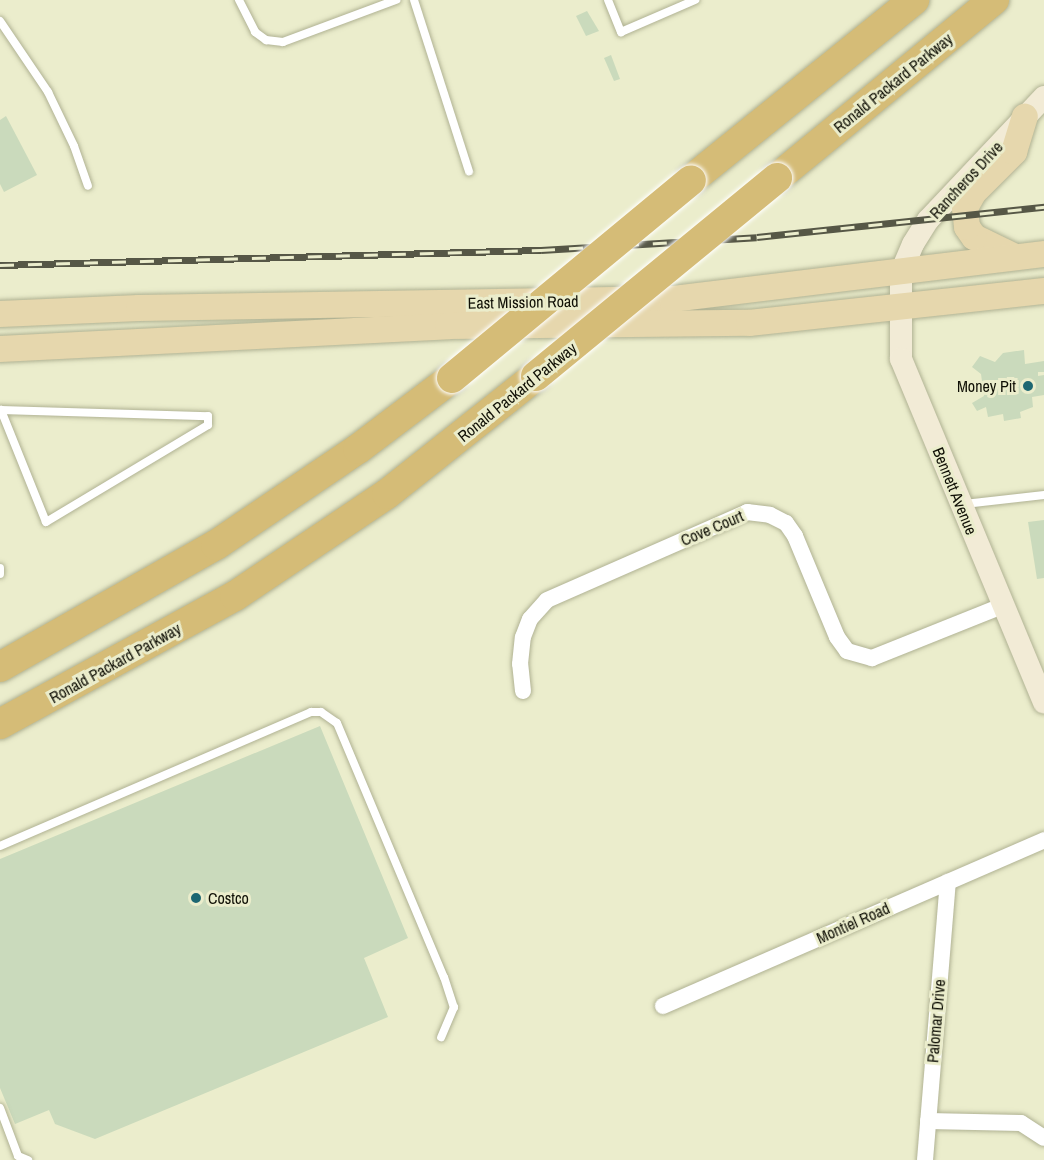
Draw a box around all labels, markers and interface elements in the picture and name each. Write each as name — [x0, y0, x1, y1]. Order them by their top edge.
street label: Ronald Packard Parkway — [830, 29, 956, 137]
street label: Rancheros Drive — [925, 137, 1007, 223]
street label: East Mission Road — [467, 291, 579, 313]
street label: Ronald Packard Parkway — [454, 338, 580, 446]
place label: Money Pit — [957, 376, 1016, 396]
marker: Money Pit — [1021, 379, 1035, 393]
street label: Bennett Avenue — [929, 444, 981, 538]
street label: Cove Court — [678, 506, 746, 550]
street label: Ronald Packard Parkway — [46, 619, 184, 707]
place label: Costco — [208, 888, 249, 908]
marker: Costco — [189, 891, 203, 905]
street label: Montiel Road — [813, 898, 893, 948]
street label: Palomar Drive — [923, 978, 949, 1064]

